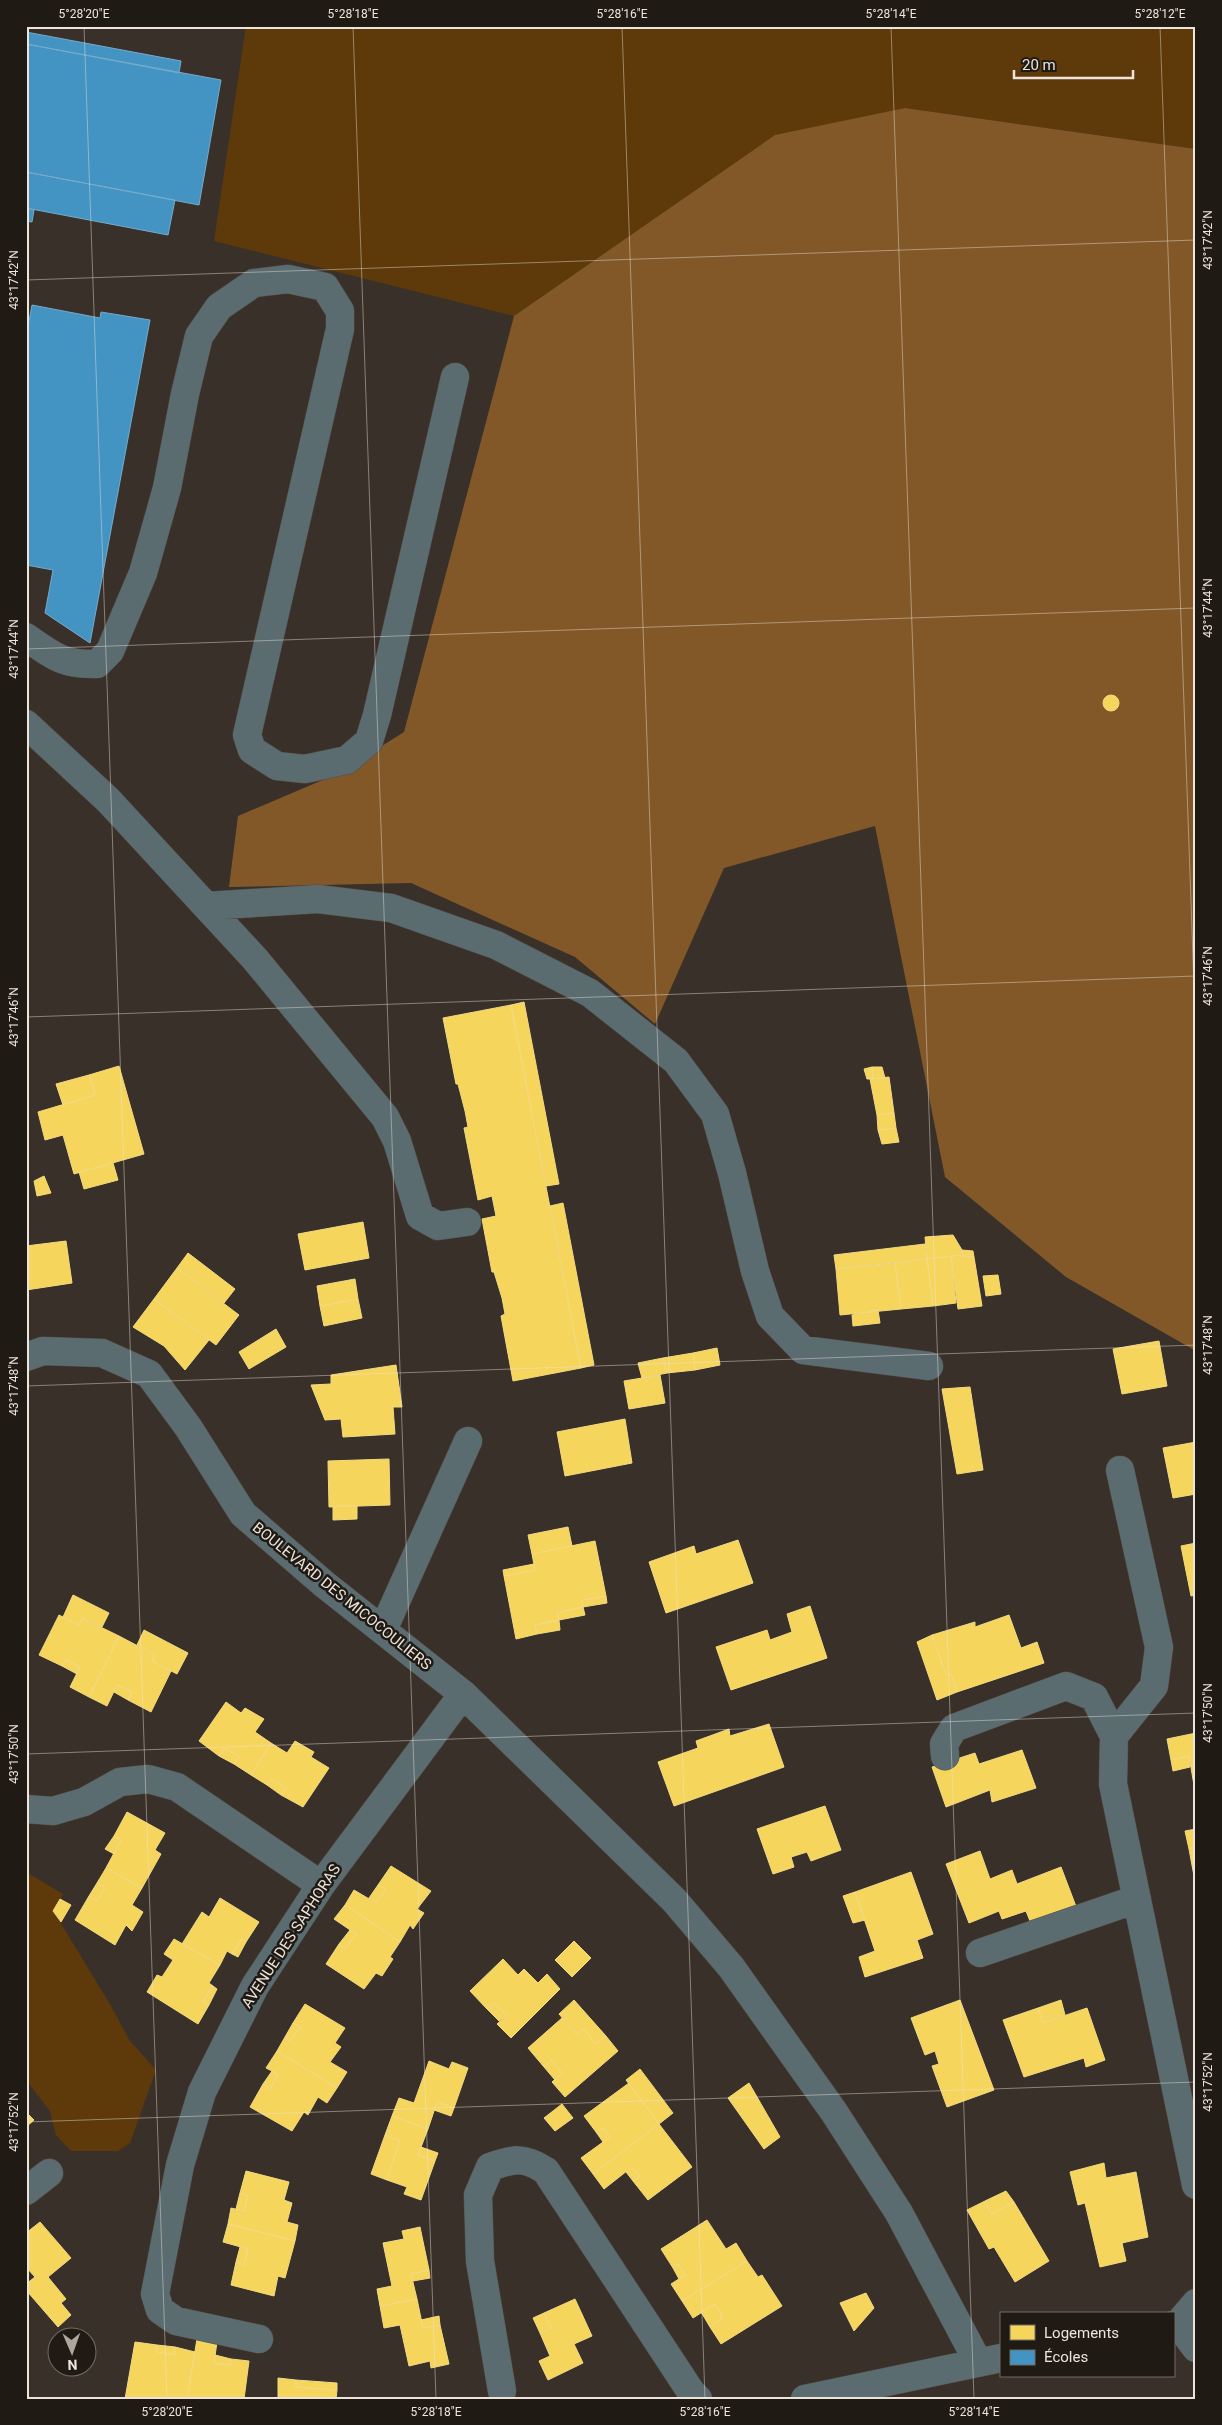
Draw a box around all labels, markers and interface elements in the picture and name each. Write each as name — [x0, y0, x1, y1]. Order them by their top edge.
text: 5°28'20"E — [59, 7, 110, 21]
text: 5°28'18"E — [328, 7, 379, 21]
text: 5°28'16"E — [597, 7, 648, 21]
text: 5°28'14"E — [866, 7, 917, 21]
text: 5°28'12"E — [1135, 7, 1186, 21]
scale bar — [1014, 48, 1133, 80]
text: 20 m — [1022, 56, 1056, 74]
text: 43°17'42"N — [1201, 210, 1215, 270]
text: 43°17'42"N — [7, 250, 21, 310]
text: 43°17'44"N — [1201, 578, 1215, 638]
text: 43°17'44"N — [7, 619, 21, 679]
text: 43°17'46"N — [1201, 946, 1215, 1006]
text: 43°17'46"N — [7, 987, 21, 1047]
text: 43°17'48"N — [1201, 1315, 1215, 1375]
text: 43°17'48"N — [7, 1356, 21, 1416]
street label: BOULEVARD DES MICOCOULIERS — [249, 1518, 435, 1674]
text: 43°17'50"N — [1201, 1683, 1215, 1743]
text: 43°17'50"N — [7, 1724, 21, 1784]
street label: AVENUE DES SAPHORAS — [238, 1861, 344, 2011]
text: 43°17'52"N — [1201, 2052, 1215, 2112]
text: 43°17'52"N — [7, 2092, 21, 2152]
legend — [1000, 2312, 1174, 2378]
text: Logements — [1044, 2324, 1119, 2342]
north arrow — [48, 2328, 98, 2378]
text: Écoles — [1044, 2348, 1088, 2366]
text: N — [67, 2357, 78, 2373]
text: 5°28'20"E — [142, 2405, 193, 2419]
text: 5°28'18"E — [411, 2405, 462, 2419]
text: 5°28'16"E — [680, 2405, 731, 2419]
text: 5°28'14"E — [949, 2405, 1000, 2419]

